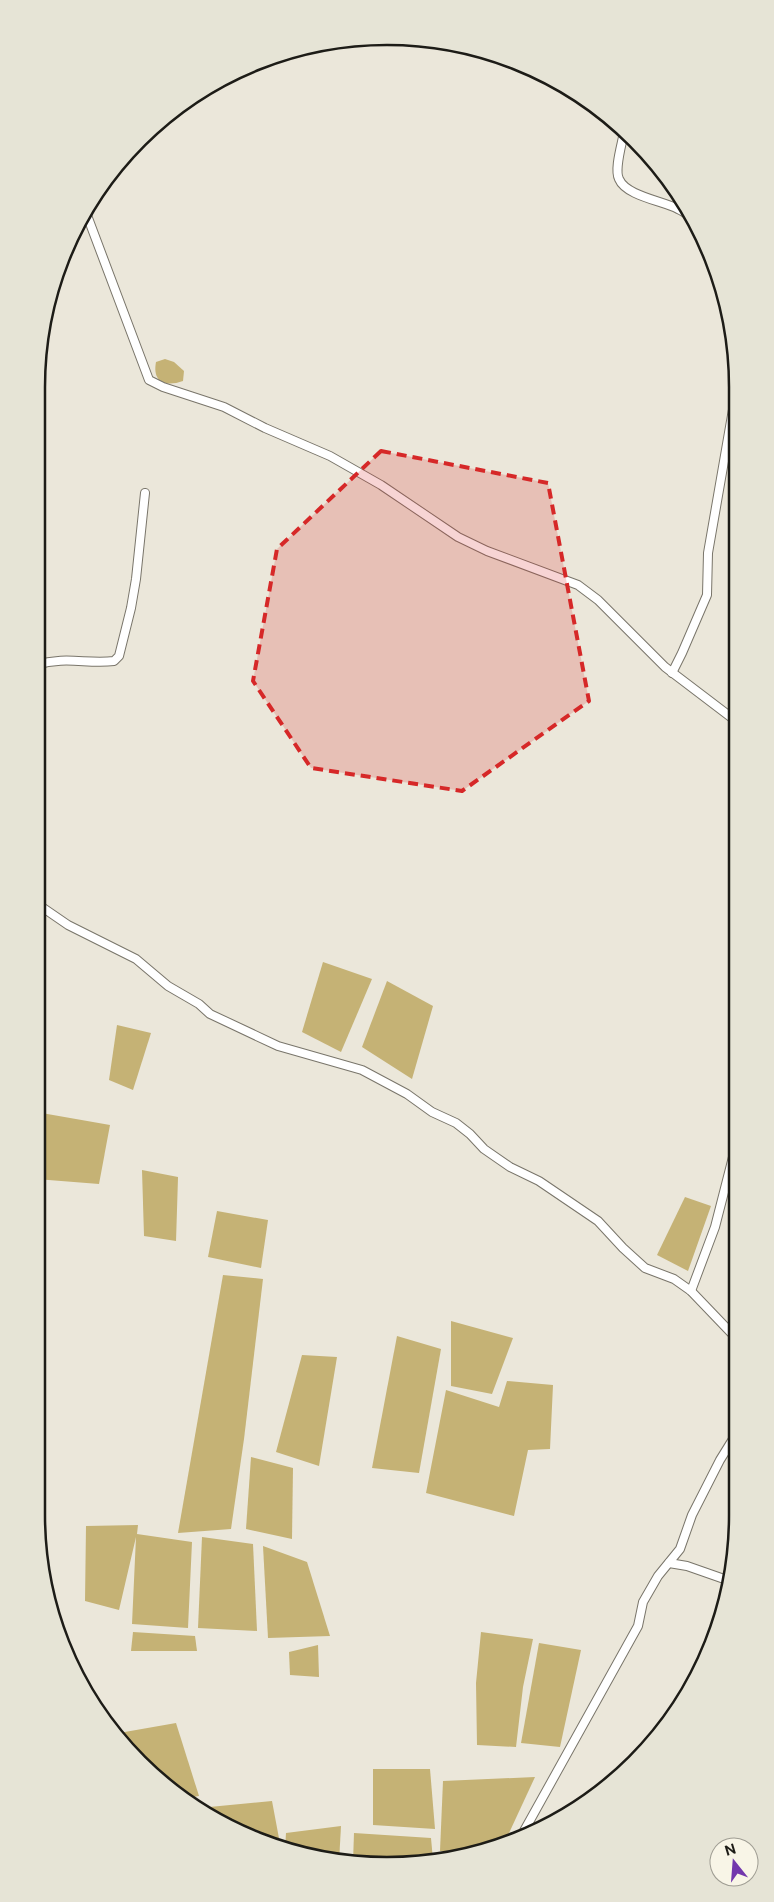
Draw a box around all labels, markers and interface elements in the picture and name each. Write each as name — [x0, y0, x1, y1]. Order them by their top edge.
north arrow — [709, 1837, 759, 1887]
text: N — [723, 1840, 738, 1859]

